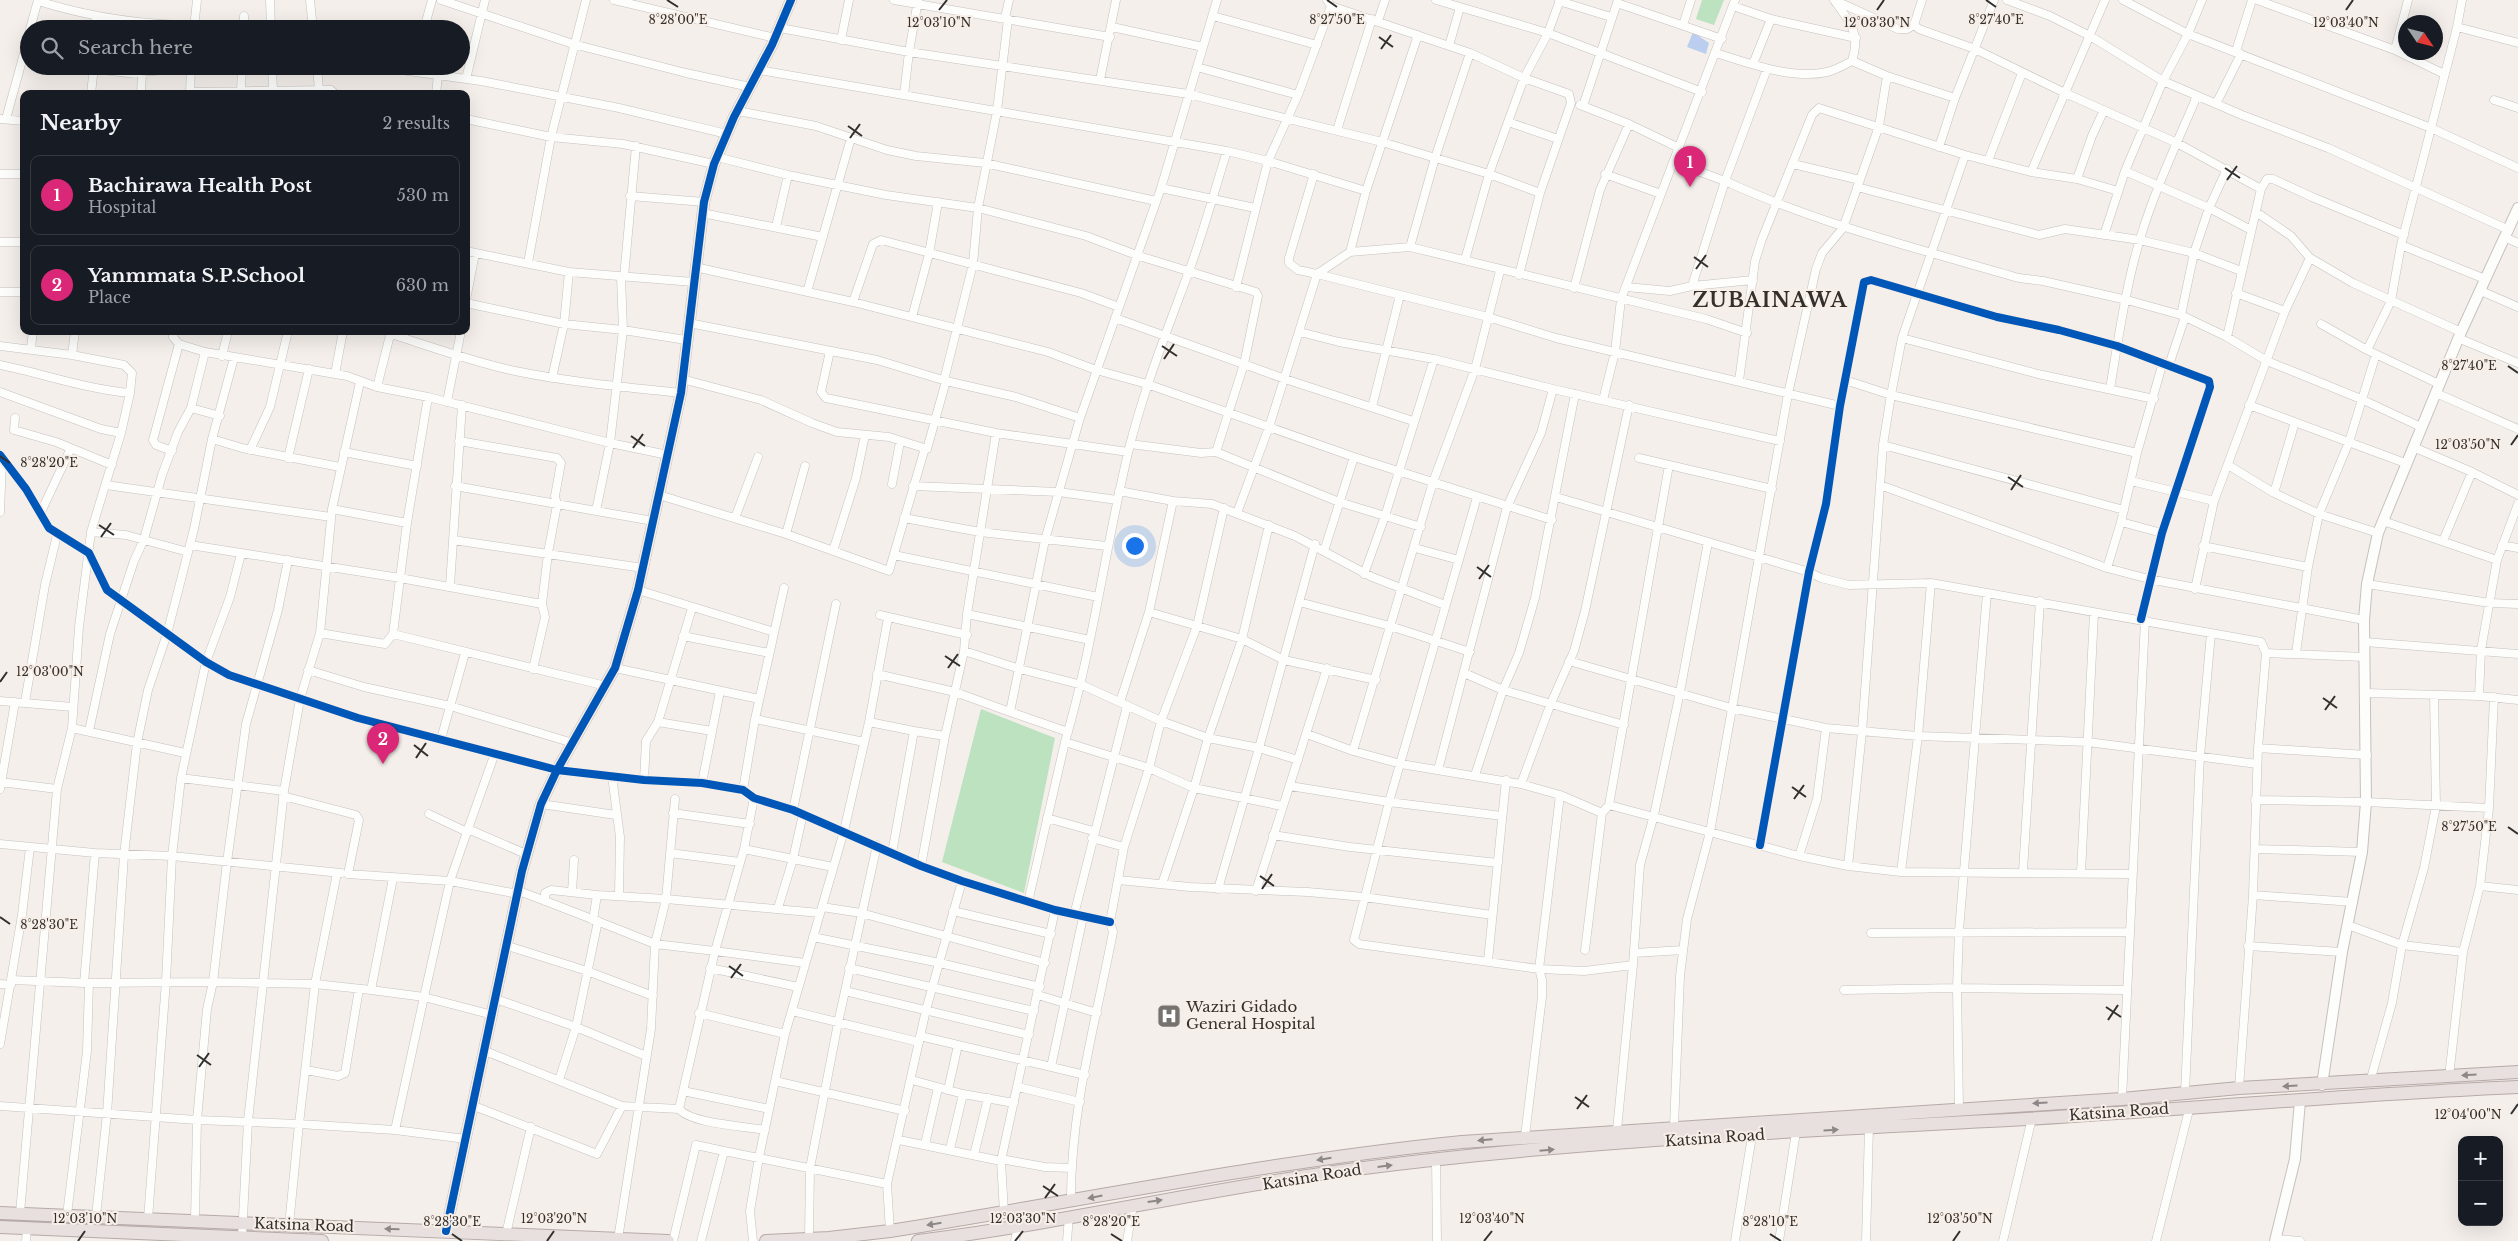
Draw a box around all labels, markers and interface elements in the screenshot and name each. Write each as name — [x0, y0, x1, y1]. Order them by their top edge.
text: 8°28'00"E — [649, 12, 708, 27]
text: 8°27'50"E — [1309, 12, 1365, 27]
text: 8°27'40"E — [1968, 12, 2024, 27]
text: 12°03'10"N — [907, 15, 971, 30]
text: 12°03'30"N — [1844, 15, 1910, 30]
text: 12°03'40"N — [2313, 15, 2379, 30]
north arrow — [2398, 15, 2443, 60]
search box — [20, 20, 470, 75]
icon: search — [38, 34, 66, 62]
text: Search here — [78, 36, 193, 59]
text: Nearby — [40, 110, 121, 136]
text: 2 results — [382, 113, 450, 133]
pin: 1 — [1674, 146, 1706, 187]
text: Bachirawa Health Post — [88, 174, 312, 197]
text: 1 — [54, 185, 60, 205]
text: 530 m — [397, 185, 449, 205]
text: Hospital — [88, 197, 157, 217]
text: Yanmmata S.P.School — [88, 264, 305, 287]
text: 2 — [52, 275, 62, 295]
text: 630 m — [396, 275, 449, 295]
text: Place — [88, 287, 131, 307]
district label: ZUBAINAWA — [1692, 288, 1848, 312]
text: 8°27'40"E — [2441, 358, 2497, 373]
text: 12°03'50"N — [2435, 437, 2501, 452]
text: 8°28'20"E — [20, 455, 78, 470]
your location — [1122, 533, 1148, 559]
text: 12°03'00"N — [16, 664, 84, 679]
pin: 2 — [367, 723, 399, 764]
text: 8°27'50"E — [2441, 819, 2497, 834]
text: 8°28'30"E — [20, 917, 78, 932]
place label: Waziri Gidado General Hospital — [1185, 997, 1316, 1033]
hospital icon: Waziri Gidado General Hospital — [1156, 1003, 1182, 1029]
one-way arrow — [2461, 1072, 2477, 1080]
one-way arrow — [2281, 1082, 2297, 1090]
street label: Katsina Road — [2068, 1099, 2170, 1124]
one-way arrow — [2032, 1100, 2048, 1108]
text: 12°04'00"N — [2434, 1107, 2502, 1122]
street label: Katsina Road — [1664, 1125, 1766, 1150]
one-way arrow — [1823, 1126, 1839, 1134]
one-way arrow — [1477, 1136, 1493, 1144]
map controls — [2458, 1136, 2503, 1226]
button: + — [2458, 1136, 2503, 1181]
one-way arrow — [1539, 1146, 1555, 1154]
one-way arrow — [1316, 1155, 1332, 1163]
street label: Katsina Road — [1261, 1159, 1363, 1194]
one-way arrow — [1377, 1162, 1393, 1170]
button: − — [2458, 1181, 2503, 1226]
one-way arrow — [1086, 1194, 1102, 1202]
one-way arrow — [1148, 1197, 1164, 1205]
text: 12°03'10"N — [53, 1211, 117, 1226]
text: 12°03'20"N — [521, 1211, 587, 1226]
text: 12°03'30"N — [990, 1211, 1056, 1226]
text: 12°03'40"N — [1459, 1211, 1525, 1226]
text: 12°03'50"N — [1927, 1211, 1993, 1226]
street label: Katsina Road — [254, 1213, 354, 1236]
text: 8°28'30"E — [423, 1214, 481, 1229]
text: 8°28'20"E — [1082, 1214, 1140, 1229]
text: 8°28'10"E — [1742, 1214, 1798, 1229]
one-way arrow — [926, 1220, 942, 1228]
one-way arrow — [383, 1224, 399, 1232]

